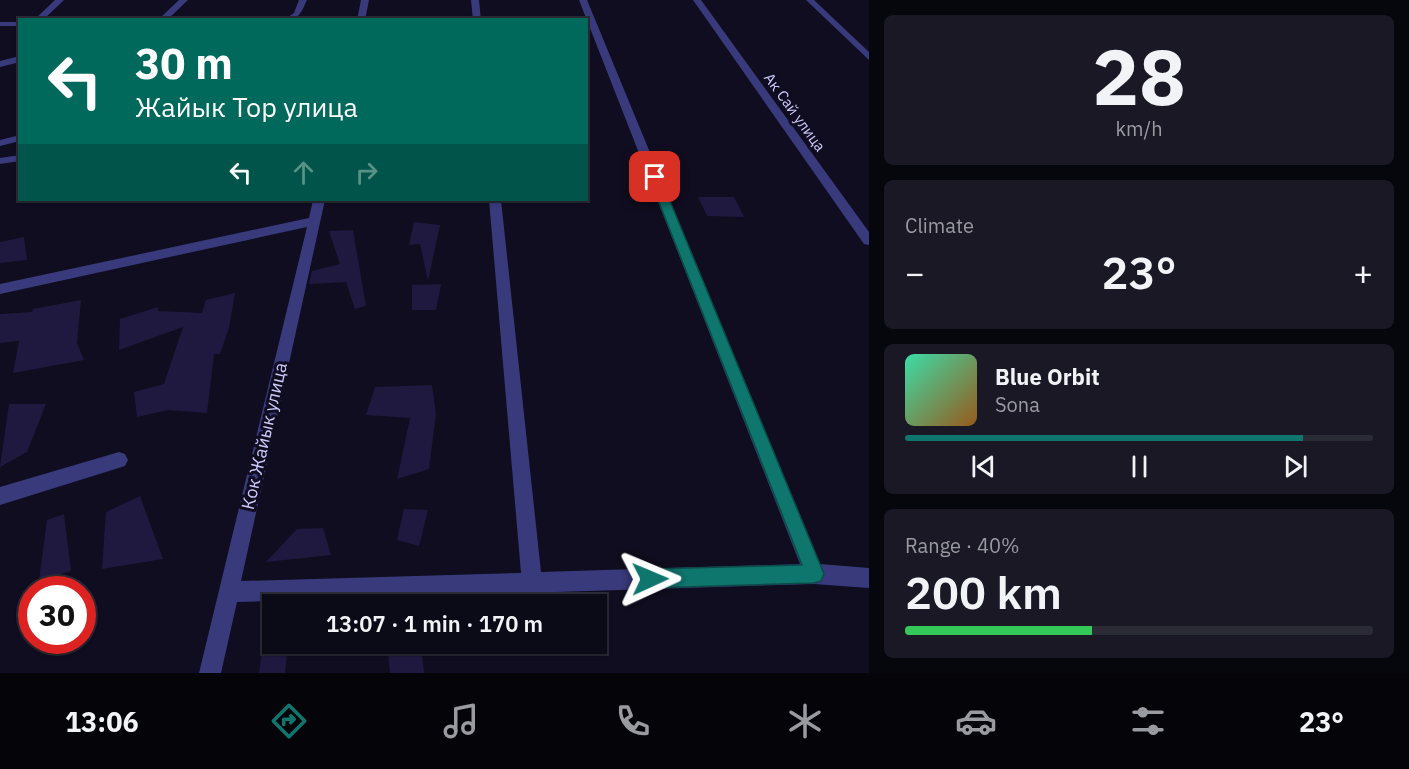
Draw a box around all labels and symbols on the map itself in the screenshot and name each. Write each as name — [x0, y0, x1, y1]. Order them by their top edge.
street label: Ак Сай улица — [760, 69, 830, 155]
pin — [629, 151, 680, 202]
street label: Кок Жайык улица — [236, 360, 292, 512]
position arrow — [618, 547, 682, 611]
speed limit sign: 30 — [18, 576, 96, 654]

